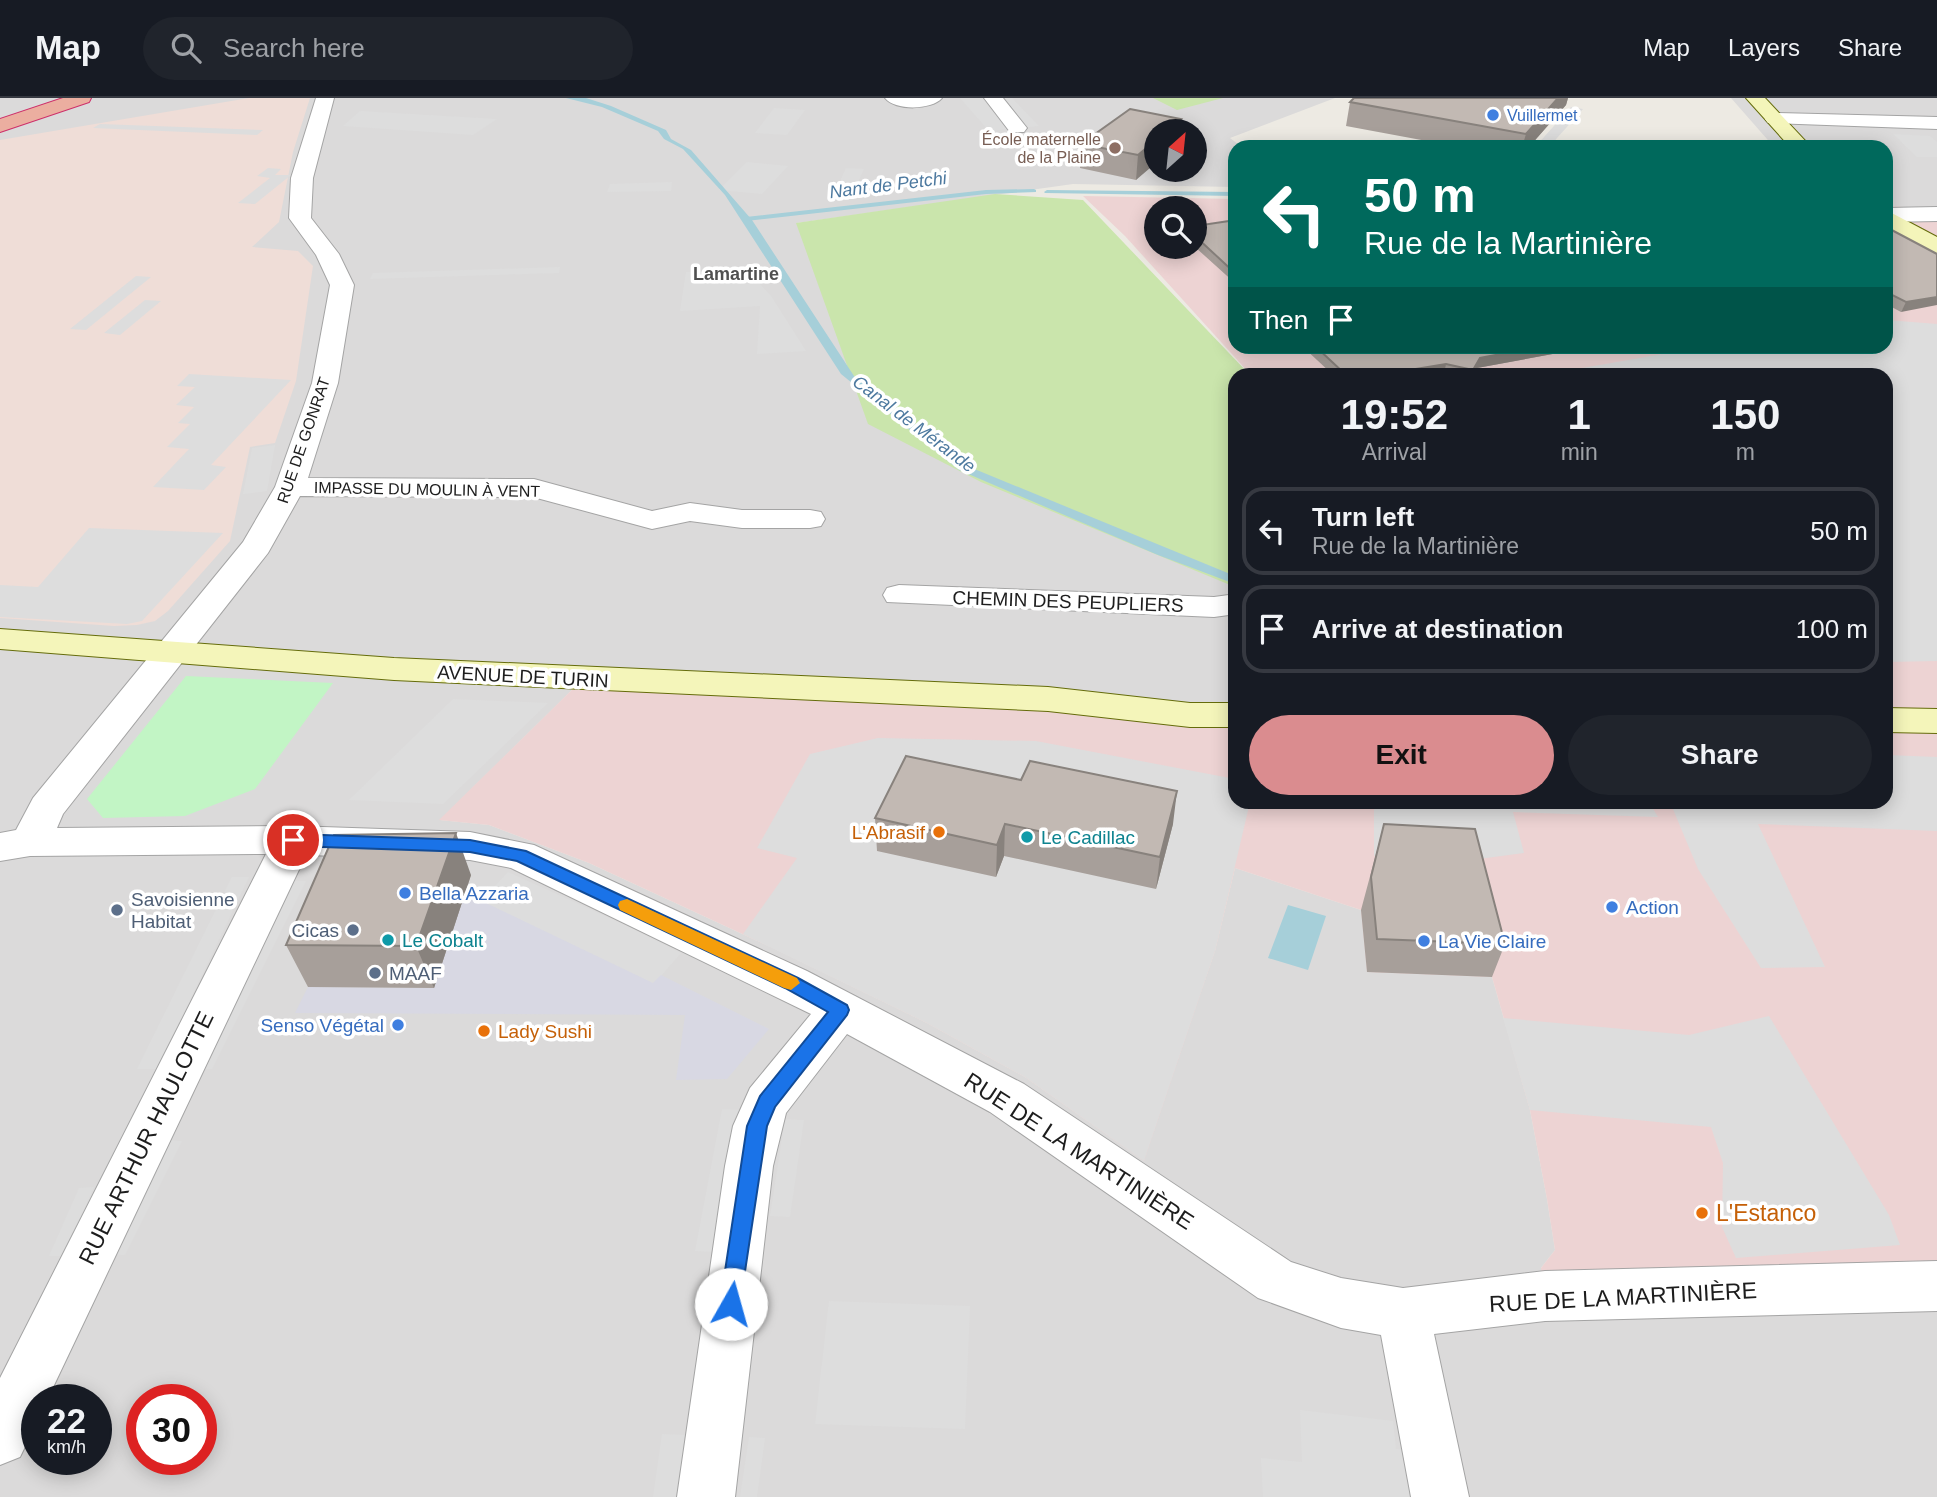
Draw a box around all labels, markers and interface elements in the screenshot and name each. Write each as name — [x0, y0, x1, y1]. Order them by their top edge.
search box — [143, 17, 633, 80]
text: Map — [35, 29, 101, 66]
icon: search — [167, 29, 205, 67]
text: Search here — [223, 33, 365, 63]
text: Map — [1643, 34, 1690, 61]
text: Layers — [1728, 34, 1800, 61]
text: Share — [1838, 34, 1902, 61]
marker: Vuillermet — [1485, 107, 1501, 123]
place label: Vuillermet — [1507, 107, 1578, 124]
north arrow — [1144, 119, 1208, 182]
map controls — [1144, 119, 1207, 259]
place label: École maternelle de la Plaine — [982, 130, 1101, 166]
marker: École maternelle de la Plaine — [1107, 140, 1123, 156]
water label: Nant de Petchi — [828, 168, 949, 202]
icon: left — [1249, 168, 1340, 259]
text: 50 m — [1364, 168, 1476, 222]
button: search — [1144, 196, 1207, 259]
text: Rue de la Martinière — [1364, 225, 1652, 261]
district label: Lamartine — [693, 264, 779, 284]
icon: arrive — [1322, 301, 1360, 339]
text: Then — [1249, 305, 1308, 335]
water label: Canal de Mérande — [849, 371, 979, 477]
street label: RUE DE GONRAT — [274, 375, 333, 505]
text: 19:52 — [1341, 391, 1448, 438]
text: 1 — [1567, 391, 1591, 438]
text: 150 — [1710, 391, 1780, 438]
text: Arrival — [1362, 439, 1427, 465]
text: min — [1561, 439, 1598, 465]
text: m — [1736, 439, 1755, 465]
street label: IMPASSE DU MOULIN À VENT — [314, 478, 541, 500]
text: Turn left — [1312, 502, 1414, 532]
icon: left — [1253, 512, 1291, 550]
text: 50 m — [1810, 516, 1868, 546]
text: Rue de la Martinière — [1312, 533, 1519, 559]
street label: CHEMIN DES PEUPLIERS — [952, 587, 1184, 616]
icon: arrive — [1253, 610, 1291, 648]
text: Arrive at destination — [1312, 614, 1563, 644]
text: 100 m — [1796, 614, 1868, 644]
street label: AVENUE DE TURIN — [437, 662, 609, 691]
button: Exit — [1249, 715, 1554, 795]
button: Share — [1568, 715, 1872, 795]
pin — [263, 810, 323, 870]
icon: arrive — [274, 821, 312, 859]
place label: L'Abrasif — [852, 822, 926, 843]
marker: L'Abrasif — [931, 824, 947, 840]
place label: Le Cadillac — [1041, 827, 1135, 848]
marker: Le Cadillac — [1019, 829, 1035, 845]
place label: Bella Azzaria — [419, 883, 529, 904]
marker: Bella Azzaria — [397, 885, 413, 901]
place label: Savoisienne Habitat — [131, 889, 235, 932]
place label: Action — [1626, 897, 1679, 918]
marker: Action — [1604, 899, 1620, 915]
marker: Savoisienne Habitat — [109, 902, 125, 918]
place label: Cicas — [291, 920, 339, 941]
marker: Cicas — [345, 922, 361, 938]
place label: Le Cobalt — [402, 930, 484, 951]
place label: La Vie Claire — [1438, 931, 1546, 952]
marker: Le Cobalt — [380, 932, 396, 948]
marker: La Vie Claire — [1416, 933, 1432, 949]
place label: MAAF — [389, 963, 442, 984]
marker: MAAF — [367, 965, 383, 981]
street label: RUE ARTHUR HAULOTTE — [73, 1007, 219, 1269]
place label: Senso Végétal — [260, 1015, 384, 1036]
marker: Senso Végétal — [390, 1017, 406, 1033]
place label: Lady Sushi — [498, 1021, 592, 1042]
marker: Lady Sushi — [476, 1023, 492, 1039]
street label: RUE DE LA MARTINIÈRE — [960, 1067, 1198, 1235]
place label: L'Estanco — [1716, 1200, 1816, 1226]
marker: L'Estanco — [1694, 1205, 1710, 1221]
position arrow — [694, 1267, 768, 1341]
street label: RUE DE LA MARTINIÈRE — [1489, 1277, 1757, 1317]
speed limit sign: 30 — [126, 1384, 217, 1475]
text: 22 — [47, 1401, 86, 1440]
text: km/h — [47, 1437, 86, 1457]

